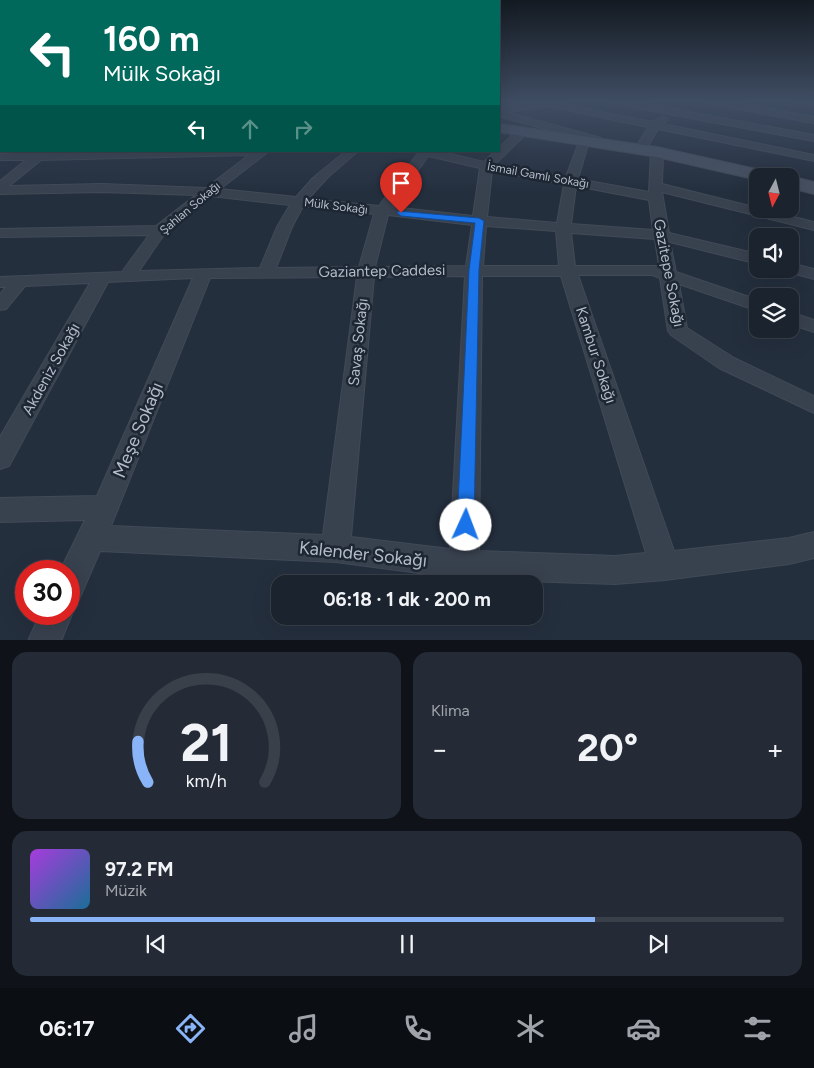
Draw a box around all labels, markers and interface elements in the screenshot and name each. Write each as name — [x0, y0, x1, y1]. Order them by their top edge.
text: 160 m — [103, 18, 200, 60]
icon: left — [20, 20, 85, 85]
text: Mülk Sokağı — [103, 60, 221, 87]
icon: left — [183, 115, 211, 143]
icon: ahead — [236, 115, 264, 143]
icon: right — [289, 115, 317, 143]
street label: İsmail Gamlı Sokağı — [486, 159, 590, 191]
pin — [380, 162, 422, 213]
north arrow — [749, 168, 799, 218]
map controls — [749, 168, 799, 338]
icon: arrive — [387, 169, 415, 197]
street label: Şahlan Sokağı — [157, 179, 223, 237]
street label: Mülk Sokağı — [303, 195, 369, 217]
street label: Gazitepe Sokağı — [650, 218, 688, 328]
button: sound — [749, 228, 799, 278]
street label: Gaziantep Caddesi — [318, 261, 446, 281]
button: layers — [749, 288, 799, 338]
street label: Savaş Sokağı — [344, 297, 372, 387]
street label: Kambur Sokağı — [572, 305, 620, 405]
street label: Akdeniz Sokağı — [18, 320, 84, 418]
street label: Meşe Sokağı — [108, 379, 168, 481]
position arrow — [439, 498, 491, 550]
street label: Kalender Sokağı — [298, 536, 428, 572]
speed limit sign: 30 — [15, 560, 80, 625]
text: 06:18 · 1 dk · 200 m — [323, 588, 491, 611]
text: Klima — [431, 701, 470, 720]
text: 21 — [180, 712, 233, 774]
text: 20° — [577, 725, 638, 771]
text: − — [431, 732, 448, 766]
text: + — [767, 732, 784, 766]
text: km/h — [186, 770, 227, 791]
text: 97.2 FM — [105, 858, 174, 881]
text: Müzik — [105, 881, 147, 900]
icon: previous — [142, 930, 170, 958]
icon: pause — [393, 930, 421, 958]
icon: next — [644, 930, 672, 958]
icon: directions — [173, 1011, 208, 1046]
icon: music — [286, 1011, 321, 1046]
icon: phone — [400, 1011, 435, 1046]
icon: climate — [513, 1011, 548, 1046]
icon: car — [626, 1011, 661, 1046]
icon: filters — [740, 1011, 775, 1046]
text: 06:17 — [39, 1015, 94, 1042]

